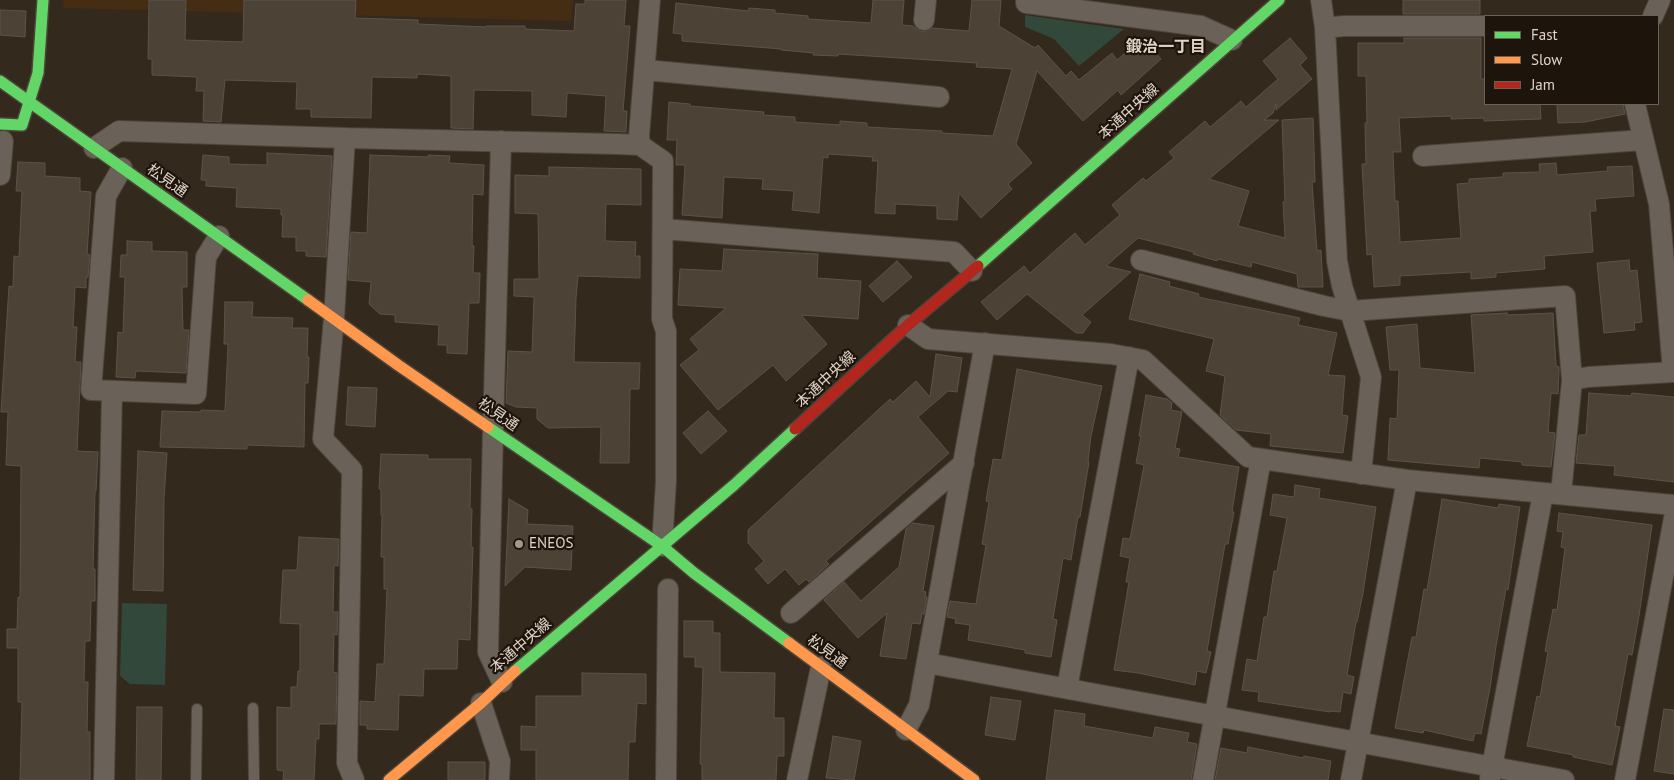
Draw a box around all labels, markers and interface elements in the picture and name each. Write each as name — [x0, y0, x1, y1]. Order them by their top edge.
legend — [1484, 15, 1659, 105]
text: Fast — [1531, 25, 1558, 44]
district label: 鍛治一丁目 — [1126, 37, 1206, 57]
text: Slow — [1531, 50, 1562, 69]
text: Jam — [1531, 75, 1555, 94]
street label: 本通中央線 — [1095, 80, 1163, 144]
street label: 松見通 — [143, 161, 191, 201]
street label: 本通中央線 — [792, 348, 860, 412]
street label: 松見通 — [474, 395, 522, 435]
place label: ENEOS — [529, 535, 573, 553]
marker: ENEOS — [513, 538, 525, 550]
street label: 本通中央線 — [487, 615, 555, 677]
street label: 松見通 — [804, 631, 850, 673]

